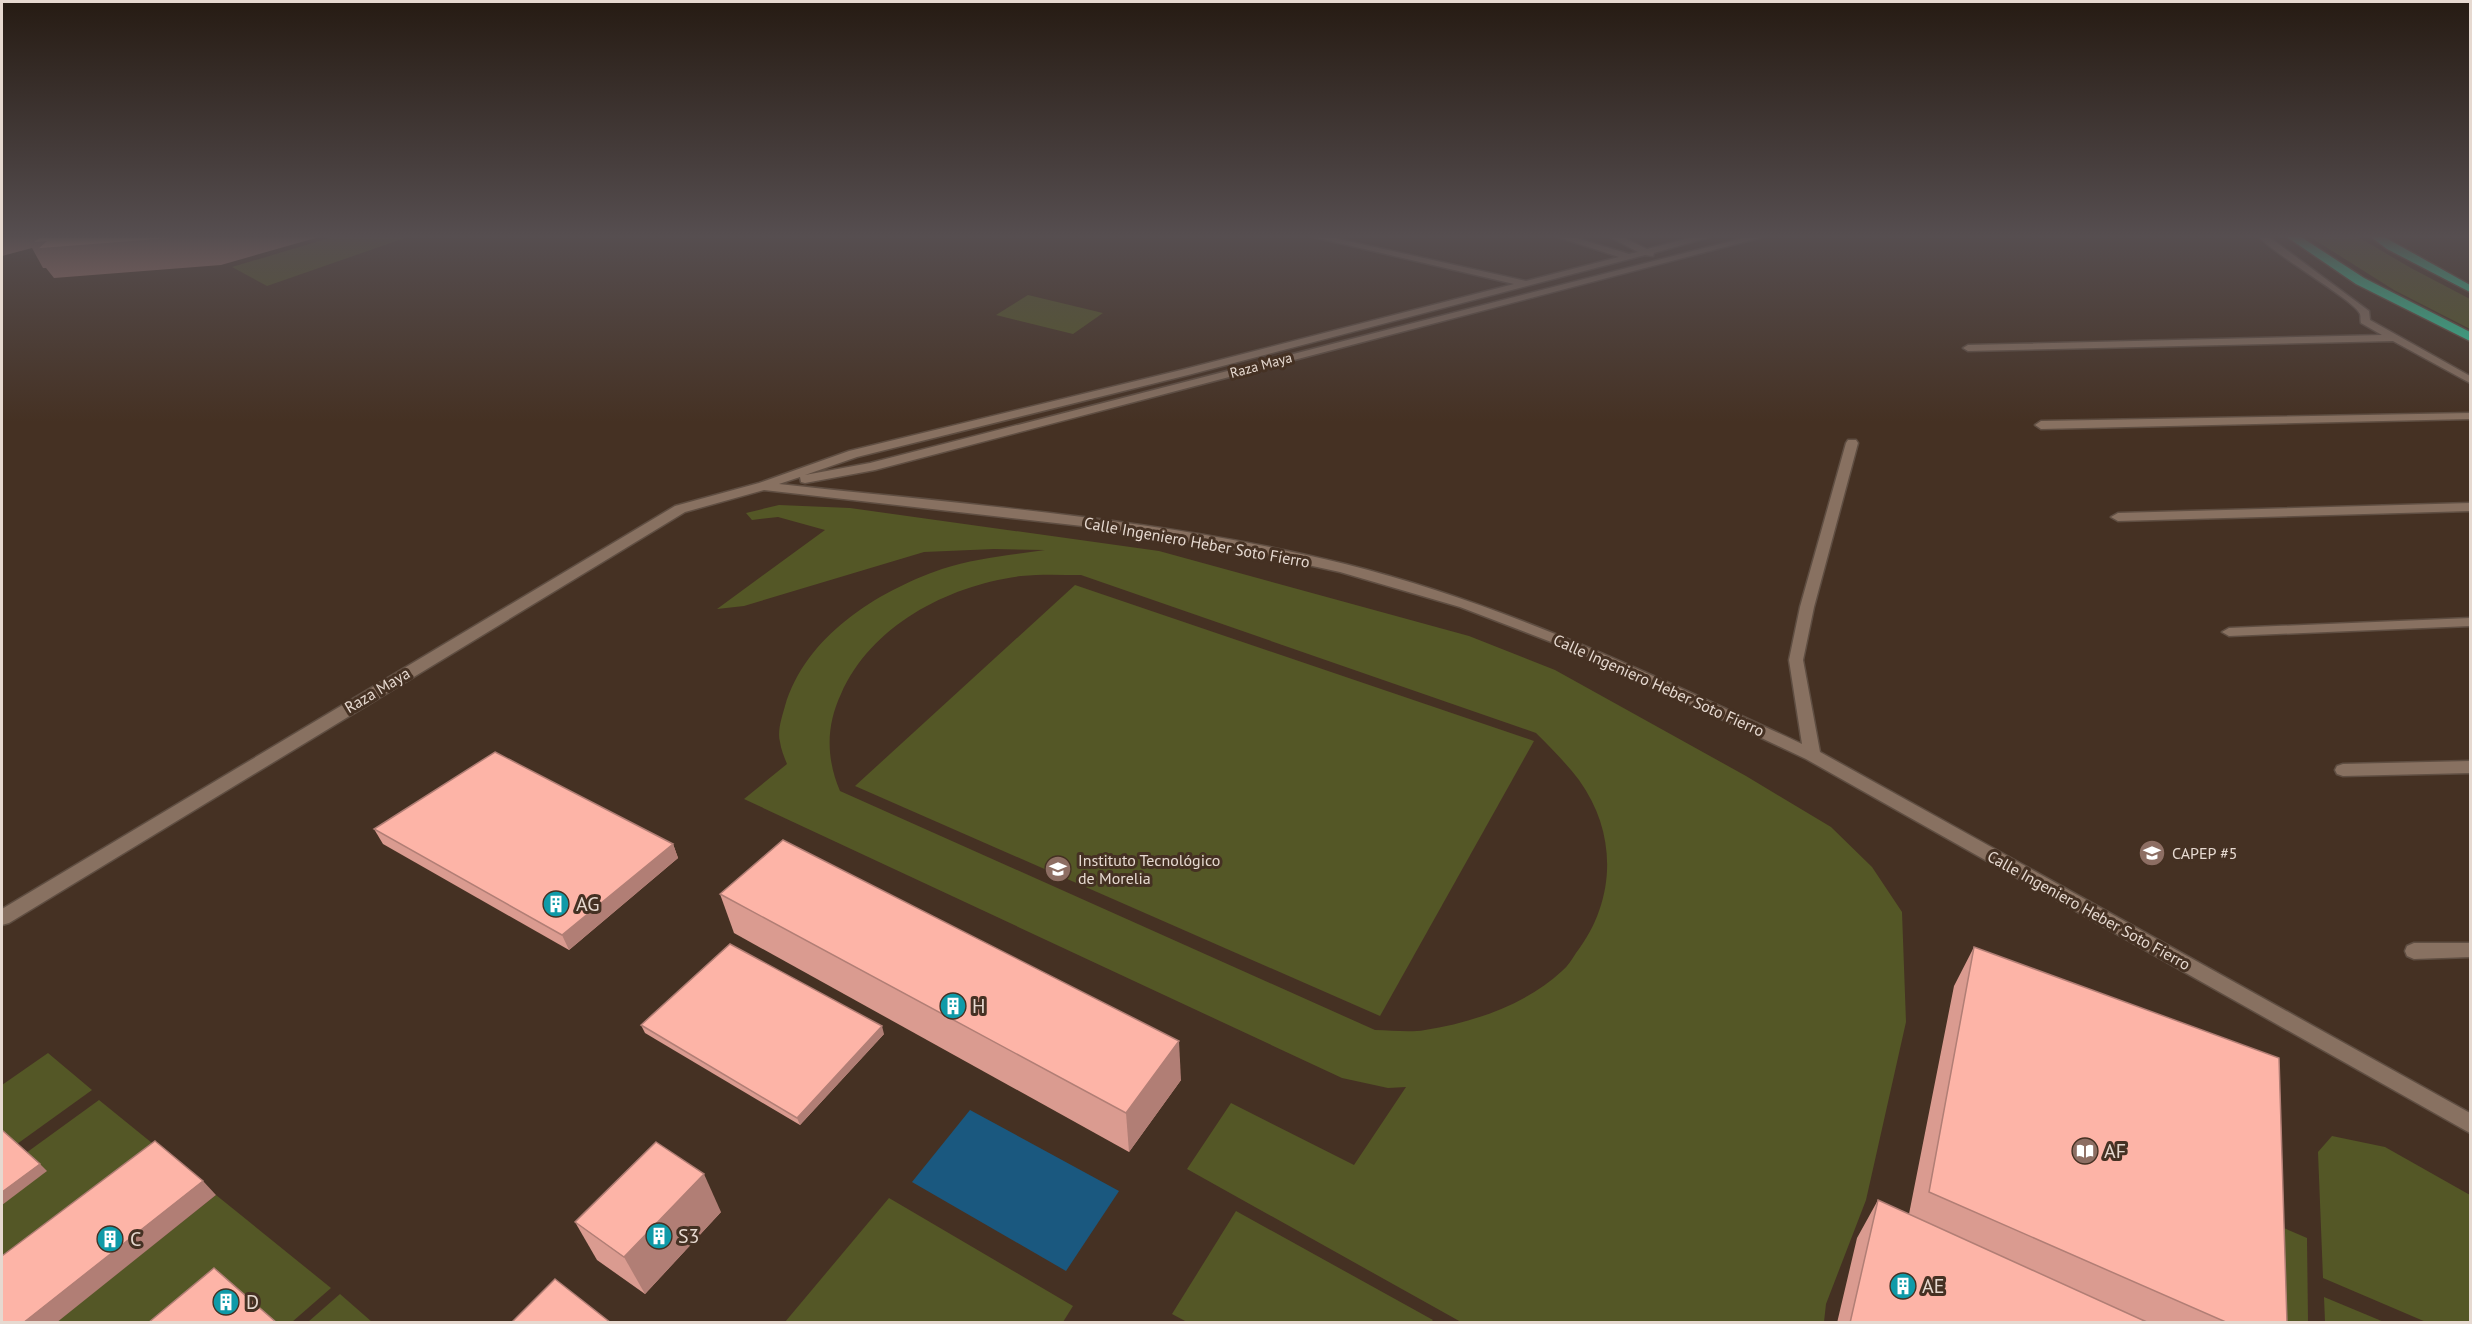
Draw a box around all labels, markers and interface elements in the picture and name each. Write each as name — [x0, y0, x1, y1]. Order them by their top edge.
street label: Raza Maya — [1228, 348, 1294, 382]
street label: Calle Ingeniero Heber Soto Fierro — [1083, 512, 1311, 572]
street label: Calle Ingeniero Heber Soto Fierro — [1550, 629, 1768, 741]
street label: Raza Maya — [341, 663, 413, 717]
school or university icon: CAPEP #5 — [2137, 838, 2167, 868]
place label: CAPEP #5 — [2172, 843, 2238, 863]
street label: Calle Ingeniero Heber Soto Fierro — [1984, 846, 2194, 974]
place label: Instituto Tecnológico de Morelia — [1078, 850, 1220, 888]
school or university icon: Instituto Tecnológico de Morelia — [1043, 854, 1073, 884]
building icon: AG — [541, 889, 571, 919]
place label: AG — [576, 891, 599, 917]
building icon: H — [938, 991, 968, 1021]
place label: H — [972, 993, 985, 1019]
library icon: AF — [2070, 1136, 2100, 1166]
place label: AF — [2104, 1138, 2126, 1164]
building icon: S3 — [644, 1221, 674, 1251]
place label: S3 — [678, 1223, 700, 1249]
building icon: C — [95, 1224, 125, 1254]
place label: C — [130, 1226, 141, 1252]
building icon: AE — [1888, 1271, 1918, 1301]
place label: AE — [1922, 1273, 1944, 1299]
building icon: D — [211, 1287, 241, 1317]
place label: D — [246, 1289, 259, 1315]

